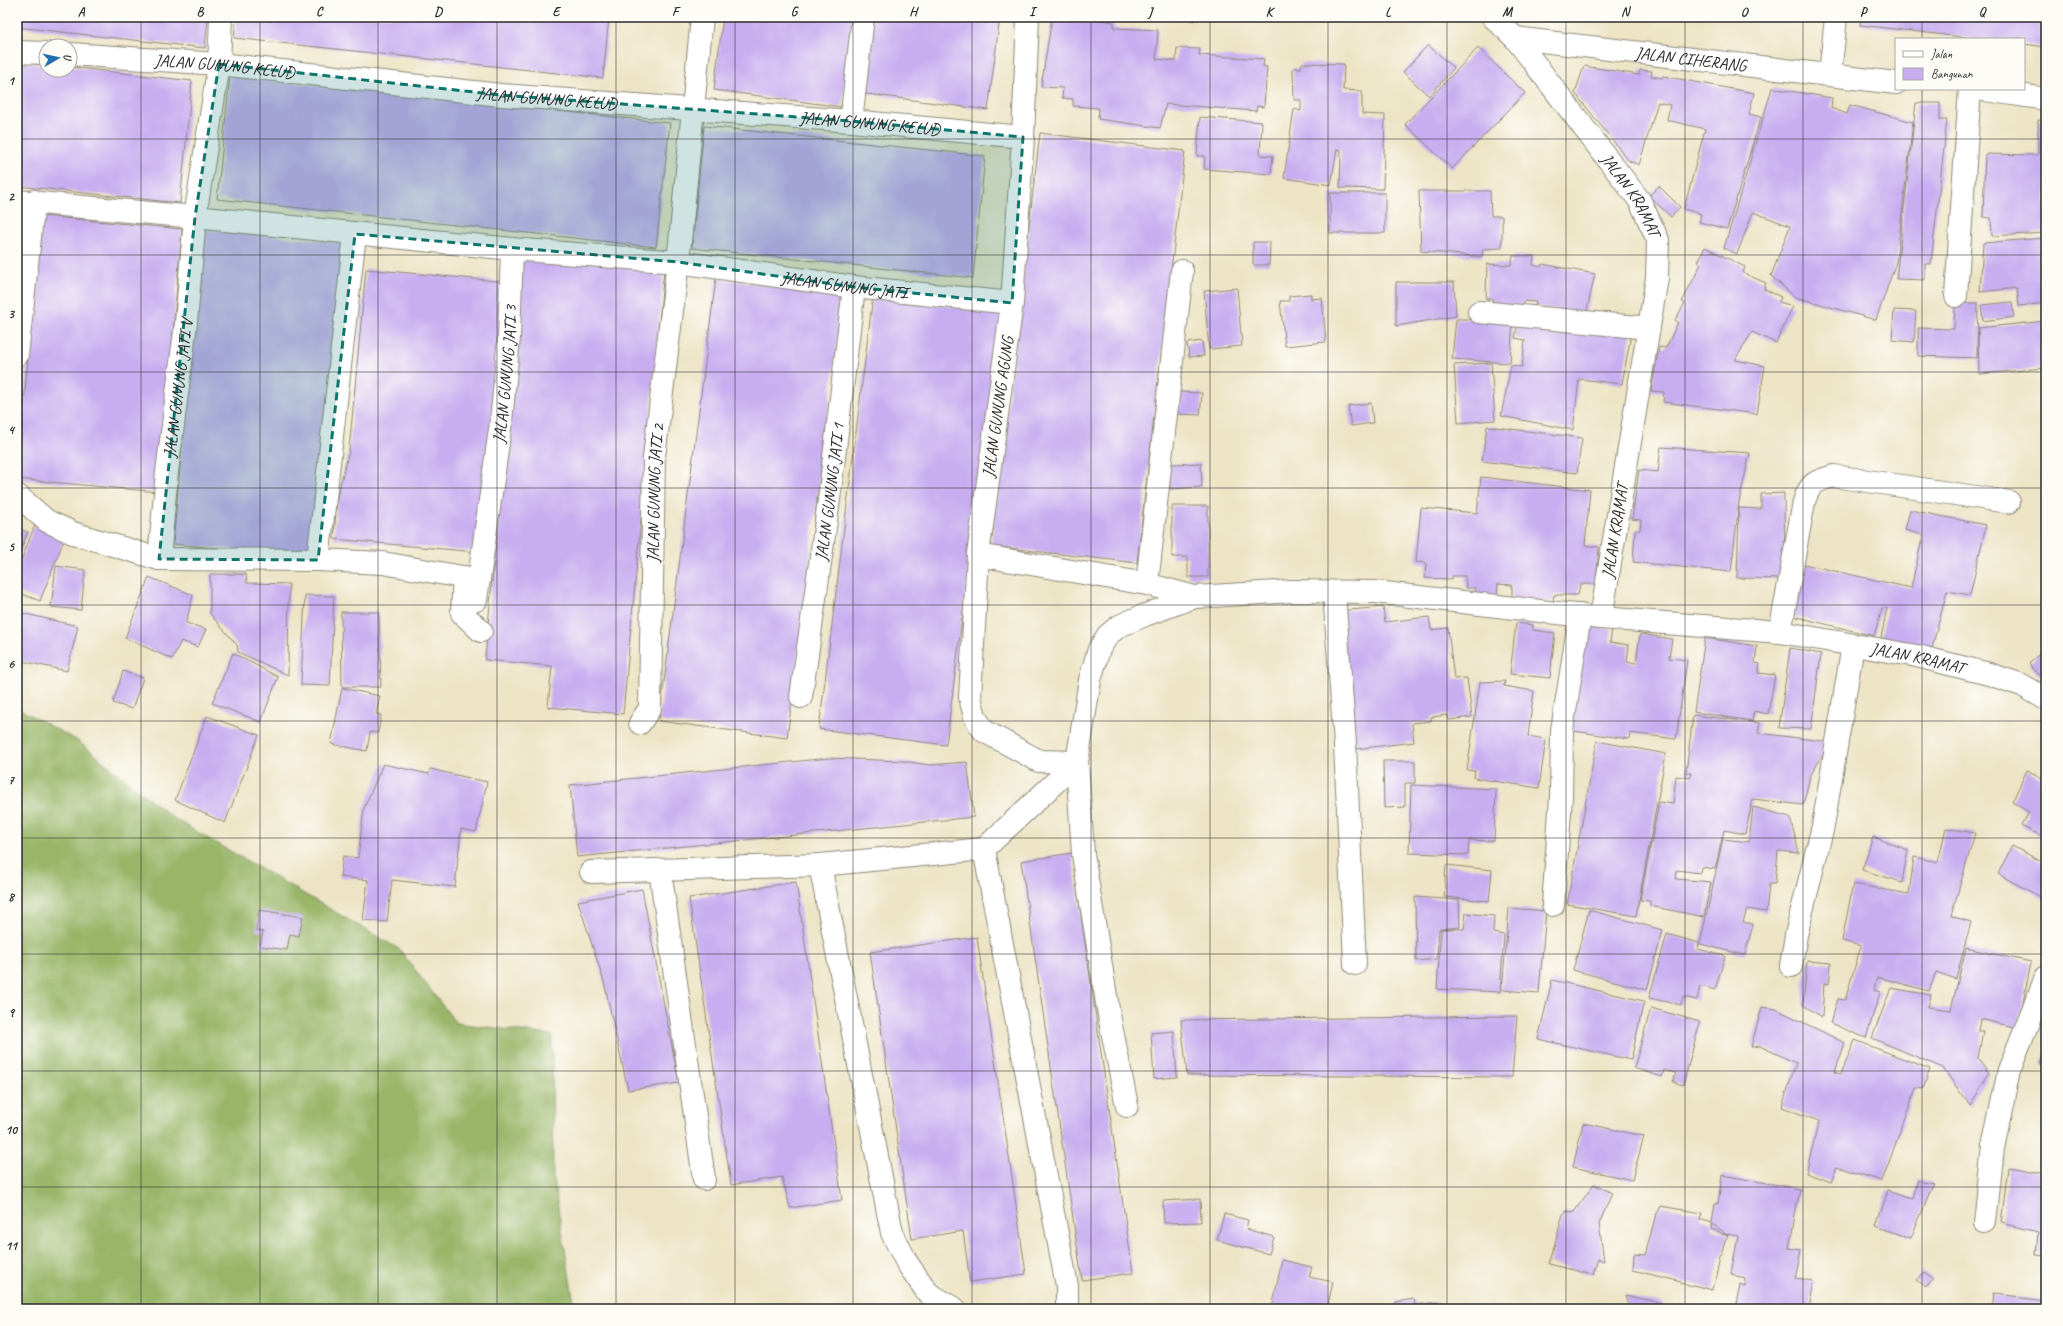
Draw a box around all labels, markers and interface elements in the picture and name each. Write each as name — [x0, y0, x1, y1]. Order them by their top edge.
text: A — [78, 4, 86, 20]
text: B — [197, 4, 205, 20]
text: C — [316, 4, 324, 20]
text: D — [434, 4, 443, 20]
text: E — [553, 4, 562, 20]
text: F — [672, 4, 681, 20]
text: G — [791, 4, 799, 20]
text: H — [909, 4, 919, 20]
text: I — [1029, 4, 1038, 20]
text: J — [1147, 4, 1154, 20]
text: K — [1266, 4, 1276, 20]
text: L — [1385, 4, 1392, 20]
text: M — [1502, 4, 1513, 20]
text: N — [1621, 4, 1632, 20]
text: O — [1741, 4, 1750, 20]
text: P — [1860, 4, 1869, 20]
text: Q — [1979, 4, 1987, 20]
north arrow — [38, 38, 78, 78]
legend — [1895, 38, 2025, 90]
street label: JALAN CIHERANG — [1633, 42, 1749, 76]
text: Jalan — [1930, 46, 1953, 62]
street label: JALAN GUNUNG KELUD — [153, 49, 298, 83]
text: U — [61, 53, 76, 63]
text: Bangunan — [1931, 66, 1973, 82]
text: 1 — [8, 73, 16, 89]
street label: JALAN GUNUNG KELUD — [475, 82, 620, 114]
street label: JALAN GUNUNG KELUD — [798, 107, 943, 140]
street label: JALAN KRAMAT — [1596, 148, 1667, 243]
text: 2 — [8, 189, 15, 205]
street label: JALAN GUNUNG JATI — [779, 266, 912, 303]
street label: JALAN GUNUNG JATI 3 — [488, 303, 521, 445]
text: 3 — [8, 306, 15, 322]
street label: JALAN GUNUNG JATI V — [158, 314, 197, 460]
street label: JALAN GUNUNG AGUNG — [978, 334, 1018, 480]
street label: JALAN GUNUNG JATI 2 — [642, 421, 669, 564]
street label: JALAN GUNUNG JATI 1 — [810, 421, 849, 563]
text: 4 — [8, 422, 16, 438]
street label: JALAN KRAMAT — [1597, 479, 1633, 581]
text: 5 — [8, 539, 15, 555]
street label: JALAN KRAMAT — [1868, 637, 1970, 679]
text: 6 — [8, 656, 15, 672]
text: 7 — [8, 772, 15, 788]
text: 8 — [8, 889, 16, 905]
text: 9 — [8, 1005, 15, 1021]
text: 10 — [5, 1122, 18, 1138]
text: 11 — [5, 1238, 19, 1254]

